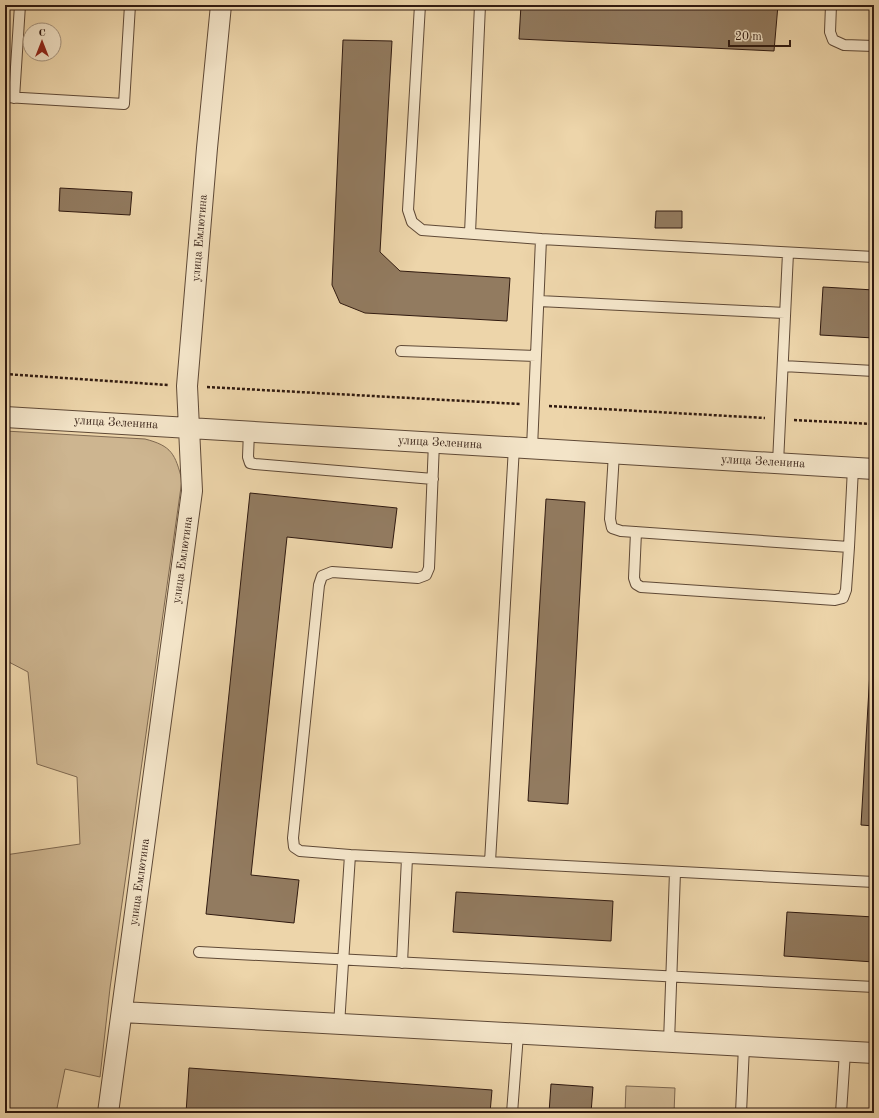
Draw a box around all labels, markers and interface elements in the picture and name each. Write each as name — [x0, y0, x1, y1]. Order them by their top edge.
north arrow — [22, 22, 62, 62]
scale bar — [729, 22, 790, 48]
text: С — [38, 28, 46, 39]
text: 20 m — [735, 31, 762, 43]
street label: улица Емлютина — [190, 194, 210, 282]
street label: улица Зеленина — [74, 415, 158, 431]
street label: улица Зеленина — [398, 435, 482, 451]
street label: улица Зеленина — [721, 454, 805, 470]
street label: улица Емлютина — [171, 516, 195, 604]
street label: улица Емлютина — [128, 838, 152, 926]

